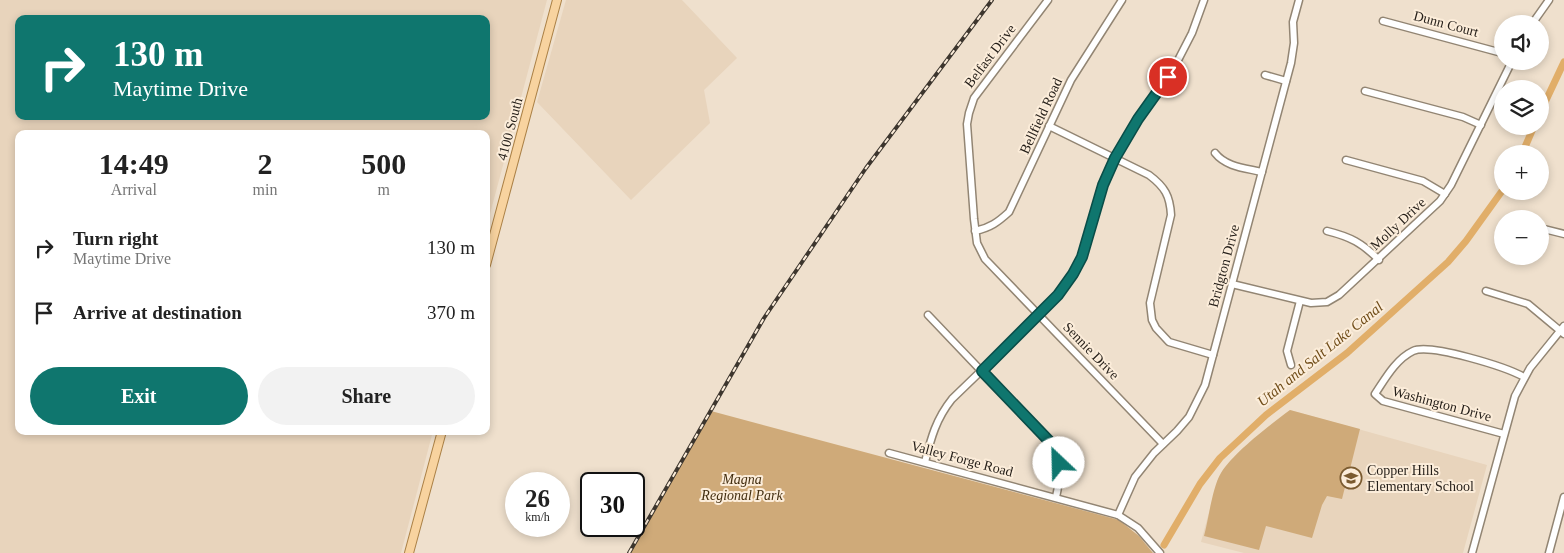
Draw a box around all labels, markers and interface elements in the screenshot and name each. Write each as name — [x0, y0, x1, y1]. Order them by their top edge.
street label: Dunn Court — [1412, 8, 1480, 40]
map controls — [1494, 15, 1549, 265]
button: sound — [1494, 15, 1549, 70]
street label: Belfast Drive — [961, 22, 1019, 90]
icon: right — [30, 35, 95, 100]
text: 130 m — [113, 35, 203, 74]
pin — [1147, 56, 1189, 98]
icon: arrive — [1154, 63, 1182, 91]
text: Maytime Drive — [113, 76, 248, 101]
street label: Bellfield Road — [1017, 76, 1065, 156]
button: layers — [1494, 80, 1549, 135]
street label: 4100 South — [494, 96, 526, 162]
button: + — [1494, 145, 1549, 200]
text: 14:49 — [99, 147, 169, 180]
text: 2 — [257, 147, 272, 180]
text: 500 — [361, 147, 406, 180]
text: Arrival — [111, 181, 157, 198]
text: min — [253, 181, 277, 198]
text: m — [377, 181, 390, 198]
street label: Molly Drive — [1367, 195, 1429, 253]
button: − — [1494, 210, 1549, 265]
street label: Bridgton Drive — [1206, 223, 1242, 309]
text: Turn right — [73, 228, 158, 249]
icon: right — [30, 234, 58, 262]
text: 130 m — [427, 237, 475, 258]
text: Maytime Drive — [73, 250, 171, 267]
water label: Utah and Salt Lake Canal — [1254, 298, 1386, 410]
icon: arrive — [30, 299, 58, 327]
text: Arrive at destination — [73, 302, 242, 323]
text: 370 m — [427, 302, 475, 323]
street label: Sennie Drive — [1060, 319, 1122, 383]
button: Exit — [30, 367, 248, 425]
button: Share — [258, 367, 475, 425]
street label: Washington Drive — [1391, 384, 1493, 424]
position arrow — [1032, 436, 1084, 488]
street label: Valley Forge Road — [909, 438, 1015, 480]
place label: Copper Hills Elementary School — [1367, 463, 1474, 494]
school or university icon: Copper Hills Elementary School — [1339, 466, 1363, 490]
speed limit sign: 30 — [580, 472, 645, 537]
park label: Magna Regional Park — [700, 472, 783, 503]
text: 26 — [525, 485, 550, 512]
text: km/h — [525, 510, 550, 524]

